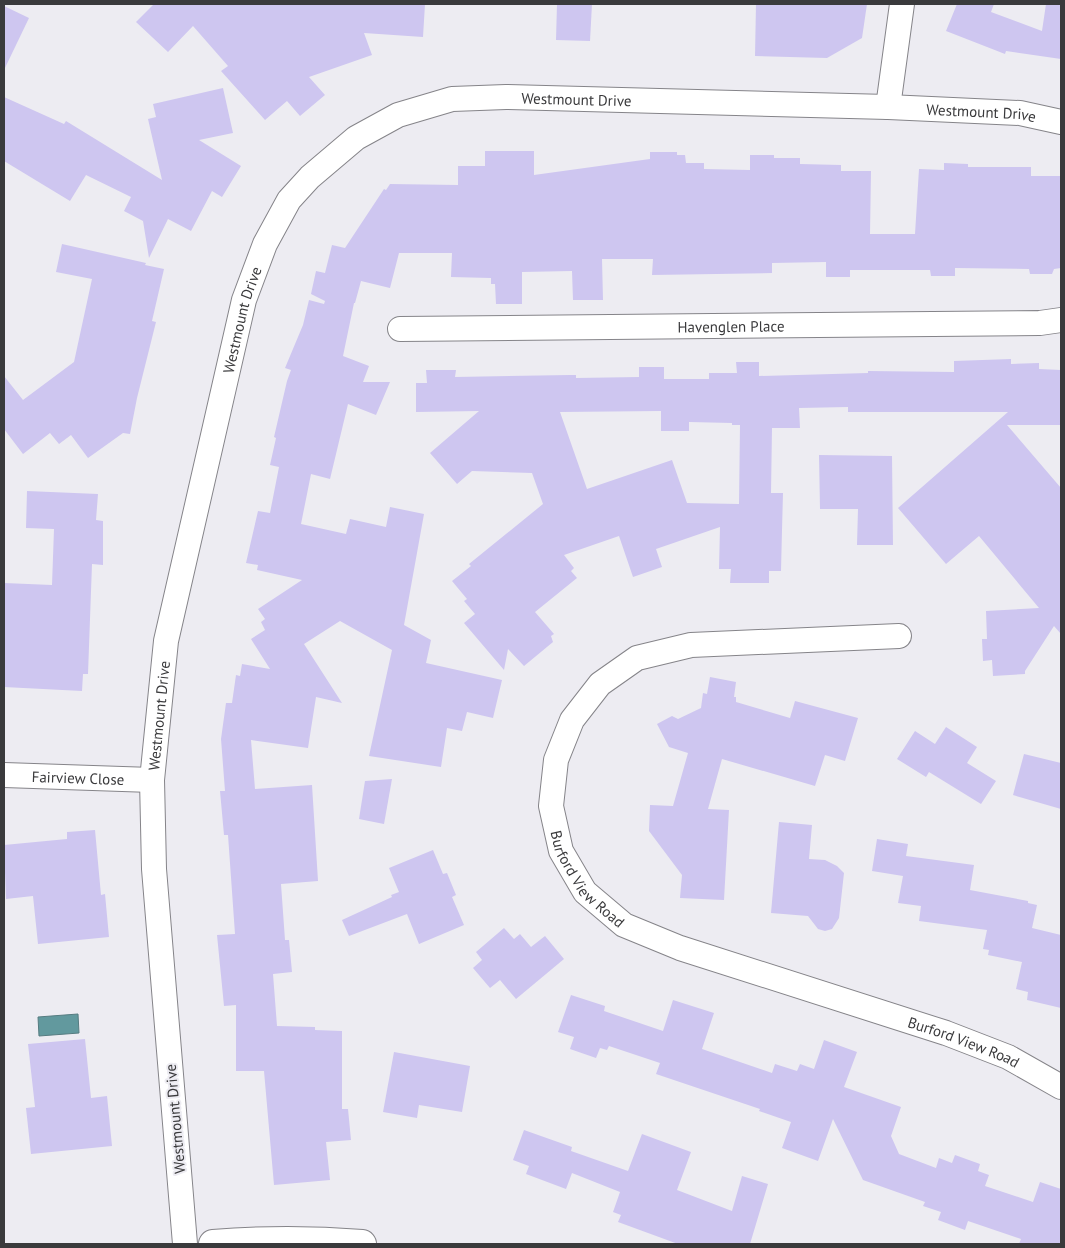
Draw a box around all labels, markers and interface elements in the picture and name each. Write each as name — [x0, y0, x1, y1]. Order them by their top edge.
street label: Westmount Drive — [521, 88, 632, 110]
street label: Westmount Drive — [926, 99, 1038, 126]
street label: Westmount Drive — [218, 264, 265, 375]
street label: Havenglen Place — [677, 316, 785, 336]
street label: Westmount Drive — [144, 660, 173, 771]
street label: Fairview Close — [31, 766, 125, 789]
street label: Burford View Road — [547, 828, 629, 931]
street label: Burford View Road — [906, 1012, 1023, 1071]
street label: Westmount Drive — [161, 1063, 189, 1175]

